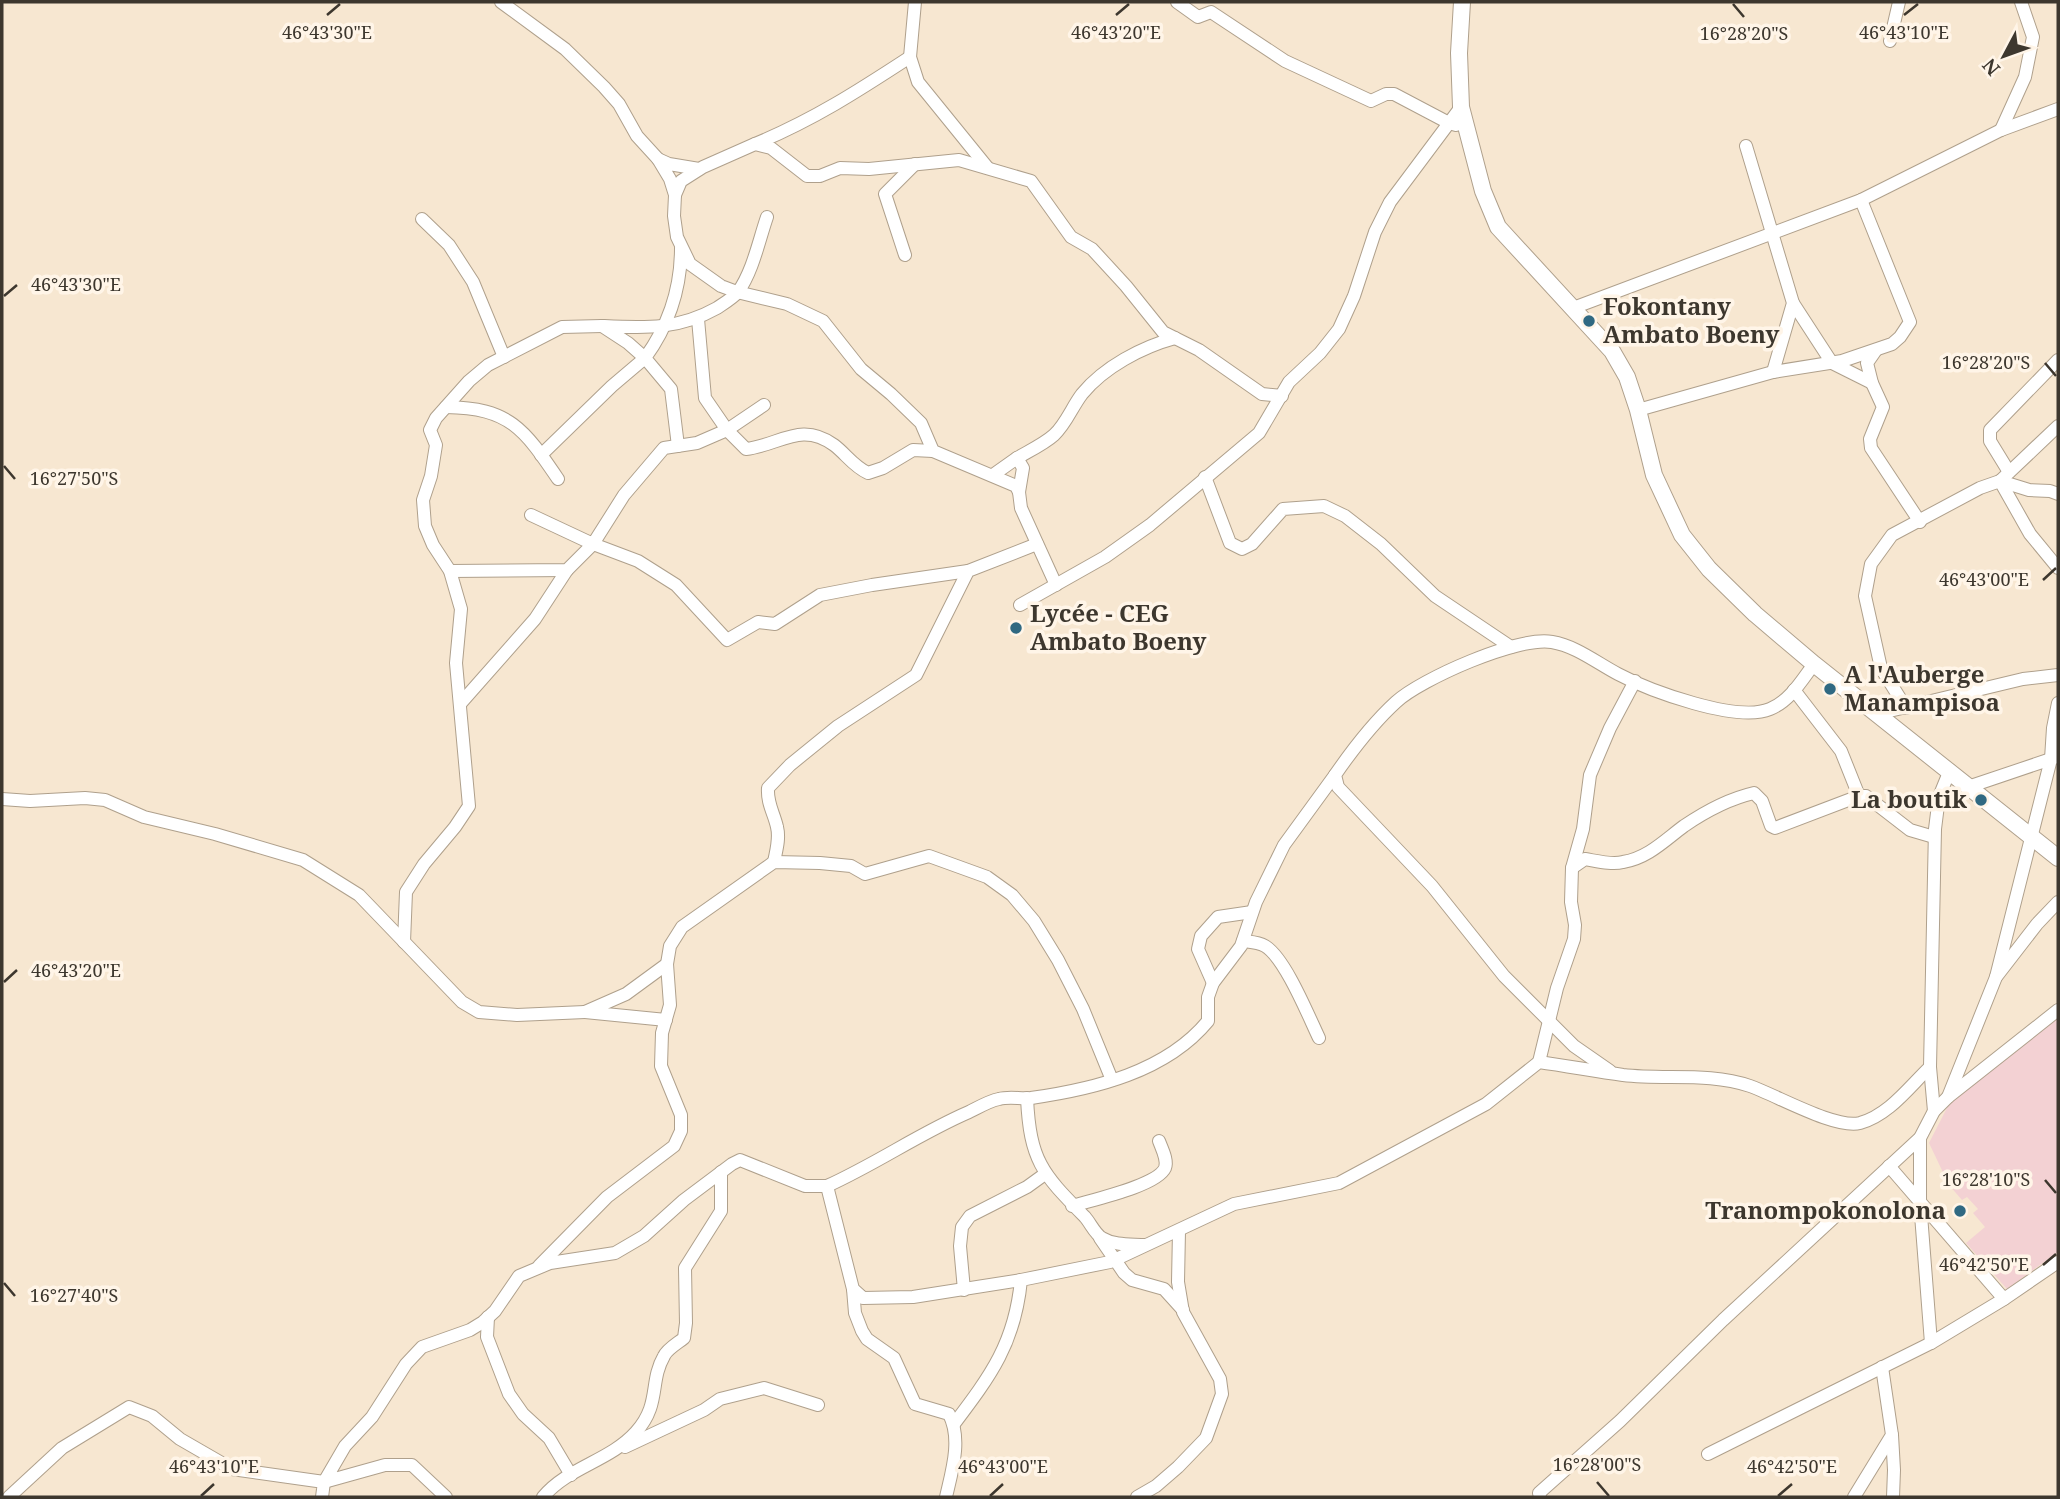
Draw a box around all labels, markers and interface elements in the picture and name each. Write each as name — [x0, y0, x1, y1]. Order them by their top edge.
text: 46°43'30"E — [282, 20, 372, 44]
text: 46°43'20"E — [1071, 20, 1161, 44]
text: 46°43'10"E — [1859, 20, 1949, 44]
text: 16°28'20"S — [1700, 21, 1788, 45]
north arrow — [1969, 21, 2039, 91]
text: N — [1976, 53, 2006, 81]
text: 46°43'30"E — [31, 272, 121, 296]
place label: Fokontany Ambato Boeny — [1603, 289, 1780, 350]
marker: Fokontany Ambato Boeny — [1581, 313, 1597, 329]
text: 16°28'20"S — [1942, 350, 2030, 374]
text: 16°27'50"S — [30, 466, 118, 490]
text: 46°43'00"E — [1939, 567, 2029, 591]
place label: Lycée - CEG Ambato Boeny — [1030, 596, 1207, 657]
marker: Lycée - CEG Ambato Boeny — [1008, 620, 1024, 636]
place label: A l'Auberge Manampisoa — [1844, 657, 2000, 718]
marker: A l'Auberge Manampisoa — [1822, 681, 1838, 697]
place label: La boutik — [1851, 782, 1968, 815]
marker: La boutik — [1973, 792, 1989, 808]
text: 46°43'20"E — [31, 958, 121, 982]
text: 16°28'10"S — [1942, 1167, 2030, 1191]
place label: Tranompokonolona — [1705, 1193, 1946, 1226]
marker: Tranompokonolona — [1952, 1203, 1968, 1219]
text: 46°42'50"E — [1939, 1252, 2029, 1276]
text: 16°27'40"S — [30, 1283, 118, 1307]
text: 16°28'00"S — [1553, 1452, 1641, 1476]
text: 46°43'10"E — [169, 1454, 259, 1478]
text: 46°43'00"E — [958, 1454, 1048, 1478]
text: 46°42'50"E — [1747, 1454, 1837, 1478]

